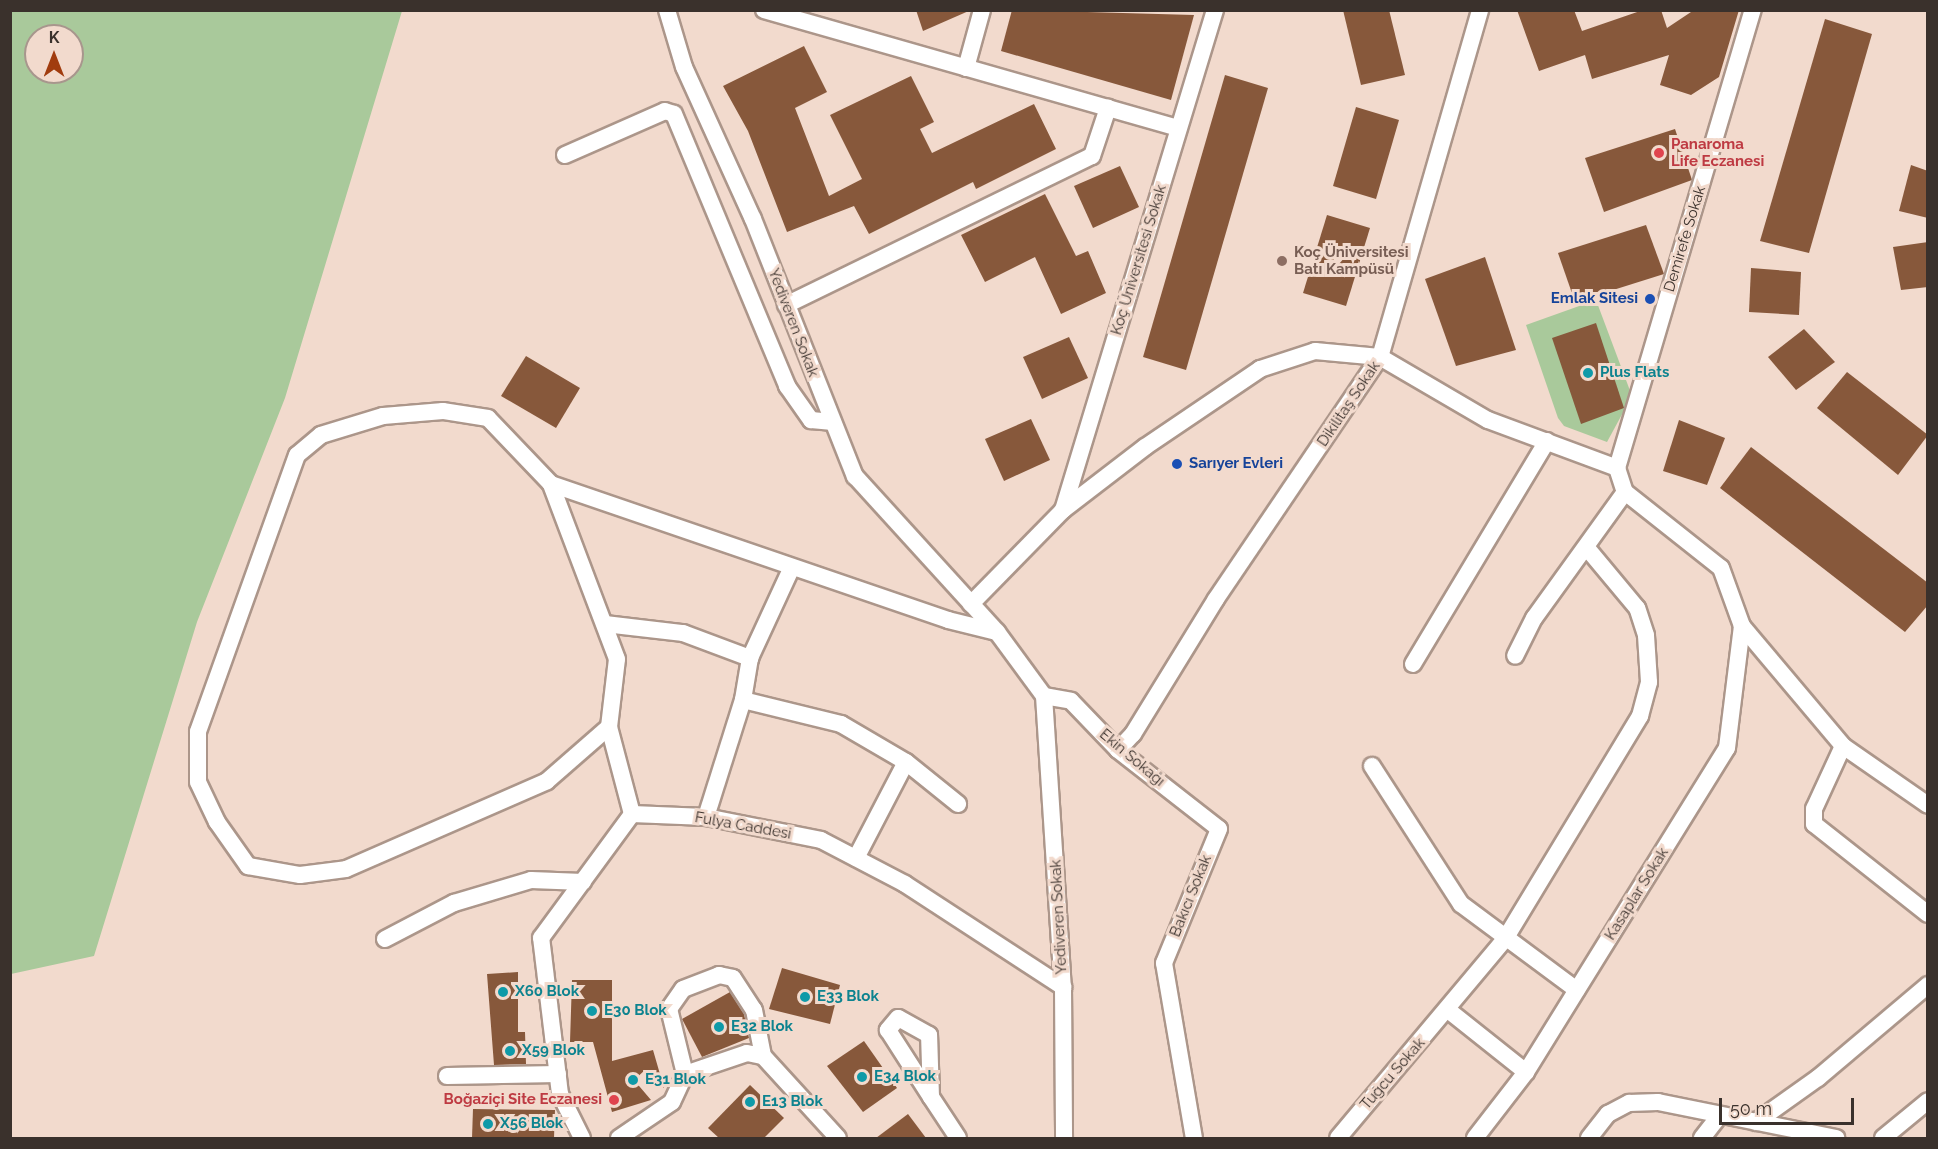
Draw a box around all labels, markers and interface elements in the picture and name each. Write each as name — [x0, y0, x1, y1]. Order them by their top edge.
north arrow — [24, 24, 84, 84]
text: K — [49, 28, 59, 47]
place label: Panaroma Life Eczanesi — [1671, 135, 1764, 170]
marker: Panaroma Life Eczanesi — [1652, 146, 1666, 160]
street label: Koç Üniversitesi Sokak — [1108, 183, 1170, 337]
street label: Demirefe Sokak — [1660, 184, 1710, 294]
place label: Koç Üniversitesi Batı Kampüsü — [1294, 243, 1409, 278]
marker: Koç Üniversitesi Batı Kampüsü — [1275, 254, 1289, 268]
street label: Yediveren Sokak — [764, 266, 822, 380]
place label: Emlak Sitesi — [1551, 290, 1638, 308]
marker: Emlak Sitesi — [1643, 292, 1657, 306]
street label: Dikilitaş Sokak — [1314, 358, 1384, 450]
place label: Plus Flats — [1600, 364, 1669, 382]
marker: Plus Flats — [1581, 366, 1595, 380]
place label: Sarıyer Evleri — [1189, 455, 1283, 473]
marker: Sarıyer Evleri — [1170, 457, 1184, 471]
street label: Ekin Sokağı — [1096, 726, 1168, 790]
street label: Fulya Caddesi — [693, 809, 793, 843]
street label: Kasaplar Sokak — [1601, 844, 1673, 944]
street label: Bakıcı Sokak — [1166, 852, 1216, 940]
street label: Yediveren Sokak — [1047, 859, 1071, 975]
place label: X60 Blok — [515, 983, 579, 1001]
marker: X60 Blok — [496, 985, 510, 999]
place label: E33 Blok — [817, 988, 879, 1006]
marker: E33 Blok — [798, 990, 812, 1004]
place label: E30 Blok — [604, 1002, 667, 1020]
marker: E30 Blok — [585, 1004, 599, 1018]
place label: E32 Blok — [731, 1018, 793, 1036]
marker: E32 Blok — [712, 1020, 726, 1034]
street label: Tuğcu Sokak — [1357, 1034, 1429, 1114]
place label: X59 Blok — [522, 1042, 585, 1060]
marker: X59 Blok — [503, 1044, 517, 1058]
place label: E34 Blok — [874, 1068, 936, 1086]
marker: E34 Blok — [855, 1070, 869, 1084]
place label: E31 Blok — [645, 1071, 706, 1089]
marker: E31 Blok — [626, 1073, 640, 1087]
scale bar — [1722, 1086, 1857, 1124]
place label: Boğaziçi Site Eczanesi — [444, 1091, 602, 1109]
marker: Boğaziçi Site Eczanesi — [607, 1093, 621, 1107]
place label: E13 Blok — [762, 1093, 823, 1111]
marker: E13 Blok — [743, 1095, 757, 1109]
text: 50 m — [1730, 1098, 1772, 1119]
place label: X56 Blok — [500, 1115, 563, 1133]
marker: X56 Blok — [481, 1117, 495, 1131]

